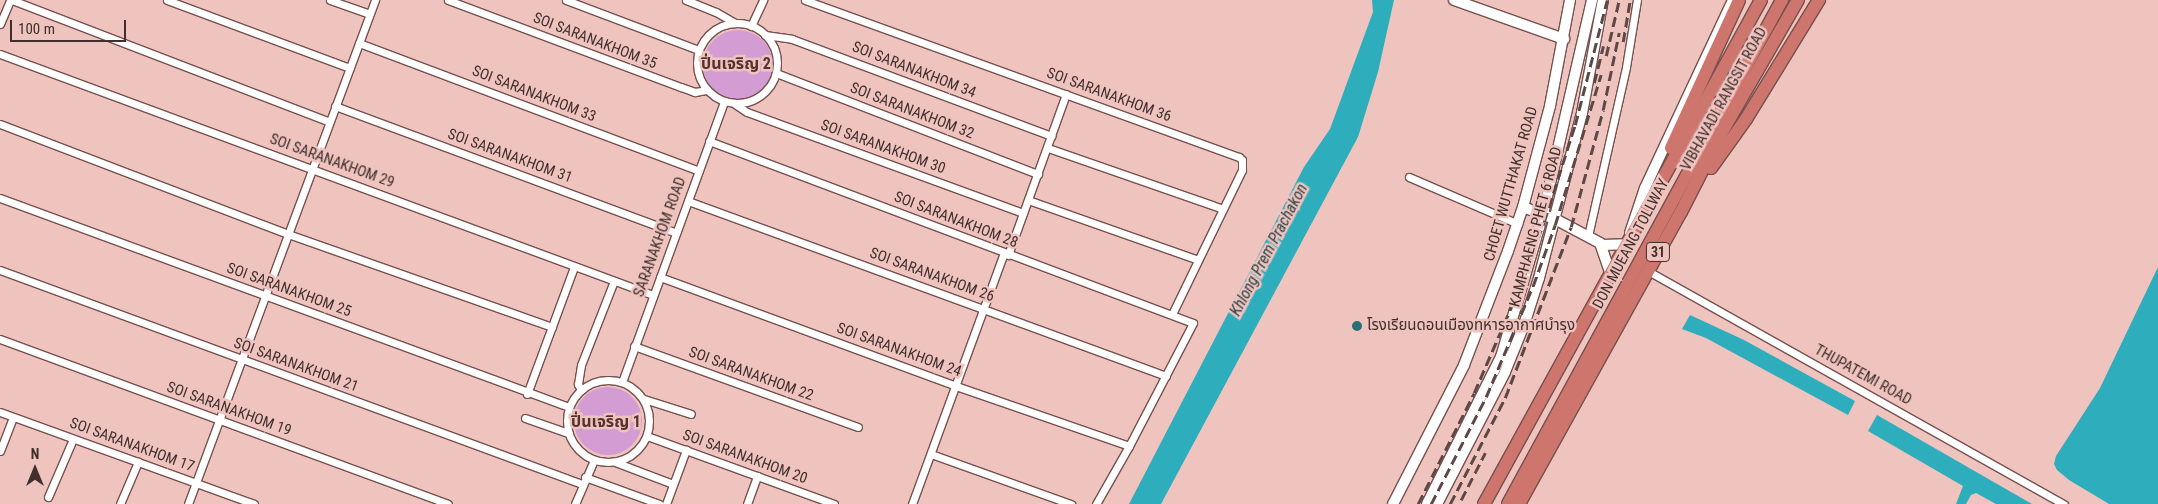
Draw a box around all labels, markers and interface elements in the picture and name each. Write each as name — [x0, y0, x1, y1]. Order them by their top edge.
street label: SOI SARANAKHOM 35 — [531, 9, 659, 73]
scale bar — [12, 10, 129, 42]
text: 100 m — [18, 20, 55, 38]
street label: VIBHAVADI RANGSIT ROAD — [1677, 24, 1771, 174]
street label: SOI SARANAKHOM 34 — [850, 38, 978, 102]
district label: ปิ่นเจริญ 2 — [701, 54, 771, 74]
street label: SOI SARANAKHOM 33 — [470, 62, 598, 126]
street label: SOI SARANAKHOM 36 — [1044, 64, 1174, 126]
street label: SOI SARANAKHOM 32 — [848, 79, 976, 143]
street label: CHOET WUTTHAKAT ROAD — [1480, 104, 1542, 264]
street label: SOI SARANAKHOM 30 — [818, 116, 948, 178]
street label: SOI SARANAKHOM 31 — [445, 125, 575, 187]
street label: SOI SARANAKHOM 29 — [267, 130, 397, 192]
street label: KAMPHAENG PHET 6 ROAD — [1506, 145, 1566, 309]
street label: SARANAKHOM ROAD — [630, 175, 690, 299]
street label: DON MUEANG TOLLWAY — [1589, 176, 1673, 312]
water label: Khlong Prem Prachakon — [1226, 181, 1312, 319]
street label: SOI SARANAKHOM 28 — [892, 188, 1020, 252]
road number: 31 — [1646, 240, 1670, 264]
street label: SOI SARANAKHOM 26 — [867, 244, 997, 306]
street label: SOI SARANAKHOM 25 — [224, 259, 354, 321]
place label: โรงเรียนดอนเมืองทหารอากาศบำรุง — [1367, 317, 1575, 335]
street label: SOI SARANAKHOM 24 — [834, 319, 964, 381]
marker: โรงเรียนดอนเมืองทหารอากาศบำรุง — [1351, 320, 1363, 332]
street label: SOI SARANAKHOM 21 — [231, 334, 361, 396]
street label: THUPATEMI ROAD — [1811, 341, 1915, 409]
street label: SOI SARANAKHOM 22 — [686, 343, 816, 405]
street label: SOI SARANAKHOM 19 — [164, 378, 294, 440]
district label: ปิ่นเจริญ 1 — [571, 412, 641, 432]
street label: SOI SARANAKHOM 17 — [67, 414, 197, 476]
street label: SOI SARANAKHOM 20 — [680, 426, 810, 488]
north arrow — [10, 444, 60, 494]
text: N — [31, 446, 39, 462]

